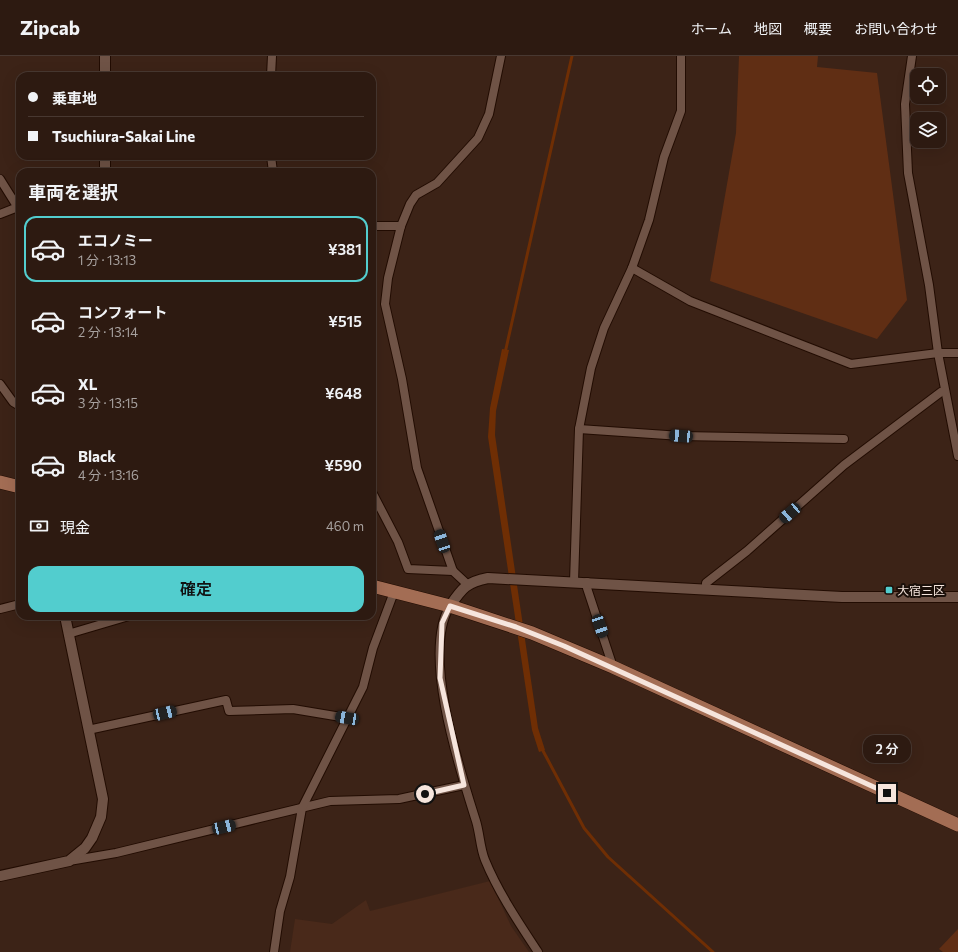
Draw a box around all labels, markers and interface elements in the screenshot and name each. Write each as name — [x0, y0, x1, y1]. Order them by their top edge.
text: Zipcab — [20, 16, 80, 39]
text: ホーム — [690, 20, 732, 37]
text: 地図 — [754, 20, 782, 37]
text: 概要 — [804, 20, 832, 37]
text: お問い合わせ — [854, 20, 938, 37]
map controls — [910, 68, 946, 148]
button: locate — [910, 68, 946, 104]
text: 乗車地 — [52, 89, 97, 107]
button: layers — [910, 112, 946, 148]
text: Tsuchiura-Sakai Line — [52, 127, 195, 145]
text: 車両を選択 — [28, 181, 118, 203]
icon: car — [30, 231, 66, 267]
text: エコノミー — [78, 231, 153, 249]
text: ¥381 — [328, 240, 362, 258]
text: 1 分 · 13:13 — [78, 252, 136, 268]
icon: car — [30, 303, 66, 339]
text: コンフォート — [78, 303, 168, 321]
text: ¥515 — [328, 312, 362, 330]
text: 2 分 · 13:14 — [78, 324, 138, 340]
icon: car — [30, 375, 66, 411]
text: XL — [78, 375, 97, 393]
text: ¥648 — [325, 384, 362, 402]
text: 3 分 · 13:15 — [78, 395, 138, 411]
car — [669, 429, 693, 443]
icon: car — [30, 447, 66, 483]
text: Black — [78, 447, 116, 465]
text: ¥590 — [325, 456, 362, 474]
text: 4 分 · 13:16 — [78, 467, 139, 483]
car — [777, 501, 803, 525]
icon: cash — [28, 515, 50, 537]
text: 現金 — [60, 518, 90, 536]
text: 460 m — [326, 518, 364, 534]
car — [432, 528, 452, 554]
button: 確定 — [28, 566, 364, 612]
place label: 大宿三区 — [897, 583, 945, 597]
marker: 大宿三区 — [884, 585, 894, 595]
car — [590, 613, 610, 639]
car — [152, 704, 178, 722]
car — [334, 710, 360, 726]
callout: 2 分 — [863, 735, 911, 763]
text: 2 分 — [876, 741, 898, 757]
route end — [878, 784, 896, 802]
route start — [416, 785, 434, 803]
car — [211, 818, 237, 836]

